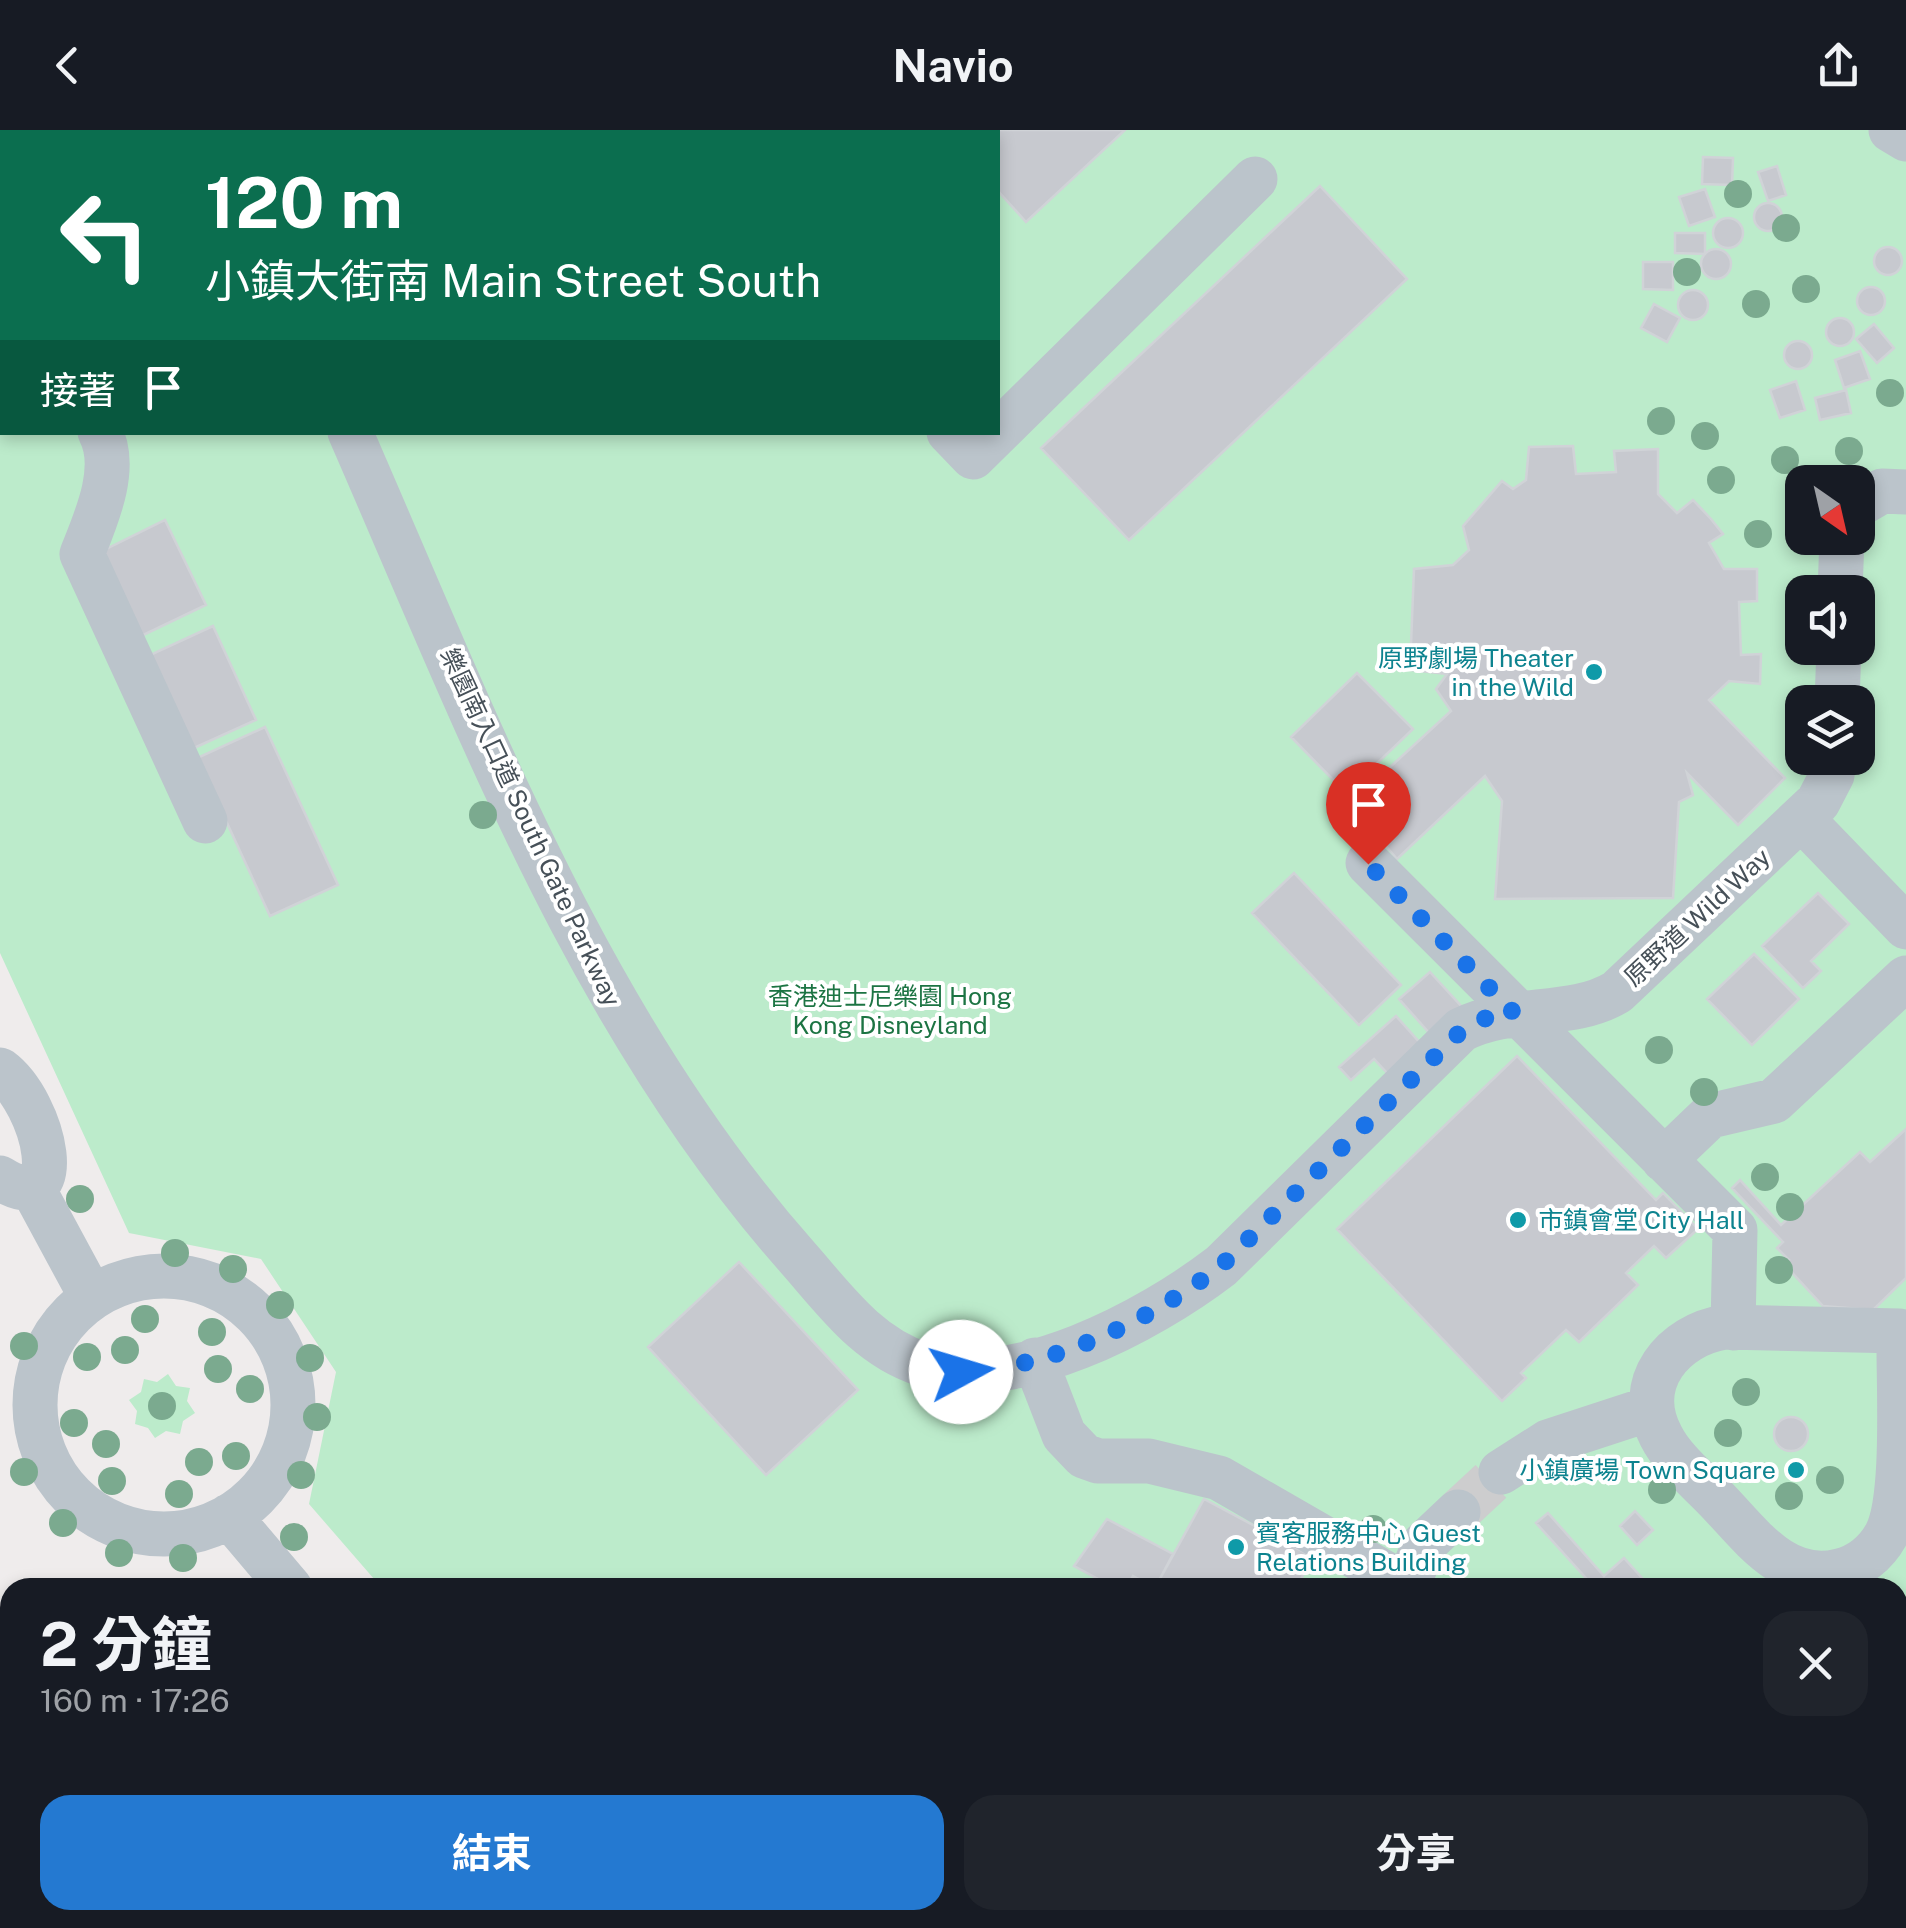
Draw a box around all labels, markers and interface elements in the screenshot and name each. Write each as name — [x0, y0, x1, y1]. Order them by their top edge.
icon: back — [40, 38, 95, 93]
icon: share — [1811, 38, 1866, 93]
text: Navio — [892, 39, 1014, 92]
text: 120 m — [205, 161, 403, 244]
icon: left — [40, 170, 170, 300]
text: 小鎮大街南 Main Street South — [205, 254, 821, 307]
icon: arrive — [136, 360, 191, 415]
text: 接著 — [40, 368, 116, 413]
north arrow — [1785, 465, 1875, 555]
map controls — [1785, 465, 1875, 775]
button: sound — [1785, 575, 1875, 665]
street label: 樂園南入口道 South Gate Parkway — [434, 643, 628, 1011]
place label: 原野劇場 Theater in the Wild — [1378, 643, 1574, 702]
marker: 原野劇場 Theater in the Wild — [1583, 661, 1605, 683]
button: layers — [1785, 685, 1875, 775]
pin — [1326, 762, 1411, 865]
icon: arrive — [1341, 777, 1396, 832]
street label: 原野道 Wild Way — [1618, 842, 1776, 992]
park label: 香港迪士尼樂園 Hong Kong Disneyland — [768, 981, 1012, 1040]
place label: 市鎮會堂 City Hall — [1538, 1205, 1744, 1235]
marker: 市鎮會堂 City Hall — [1507, 1209, 1529, 1231]
position arrow — [909, 1320, 1013, 1424]
place label: 小鎮廣場 Town Square — [1519, 1455, 1776, 1485]
marker: 小鎮廣場 Town Square — [1785, 1459, 1807, 1481]
place label: 賓客服務中心 Guest Relations Building — [1256, 1518, 1481, 1577]
marker: 賓客服務中心 Guest Relations Building — [1225, 1536, 1247, 1558]
text: 2 分鐘 — [40, 1609, 212, 1680]
button: close — [1763, 1611, 1868, 1716]
text: 160 m · 17:26 — [40, 1682, 230, 1719]
button: 結束 — [40, 1795, 944, 1910]
button: 分享 — [964, 1795, 1868, 1910]

